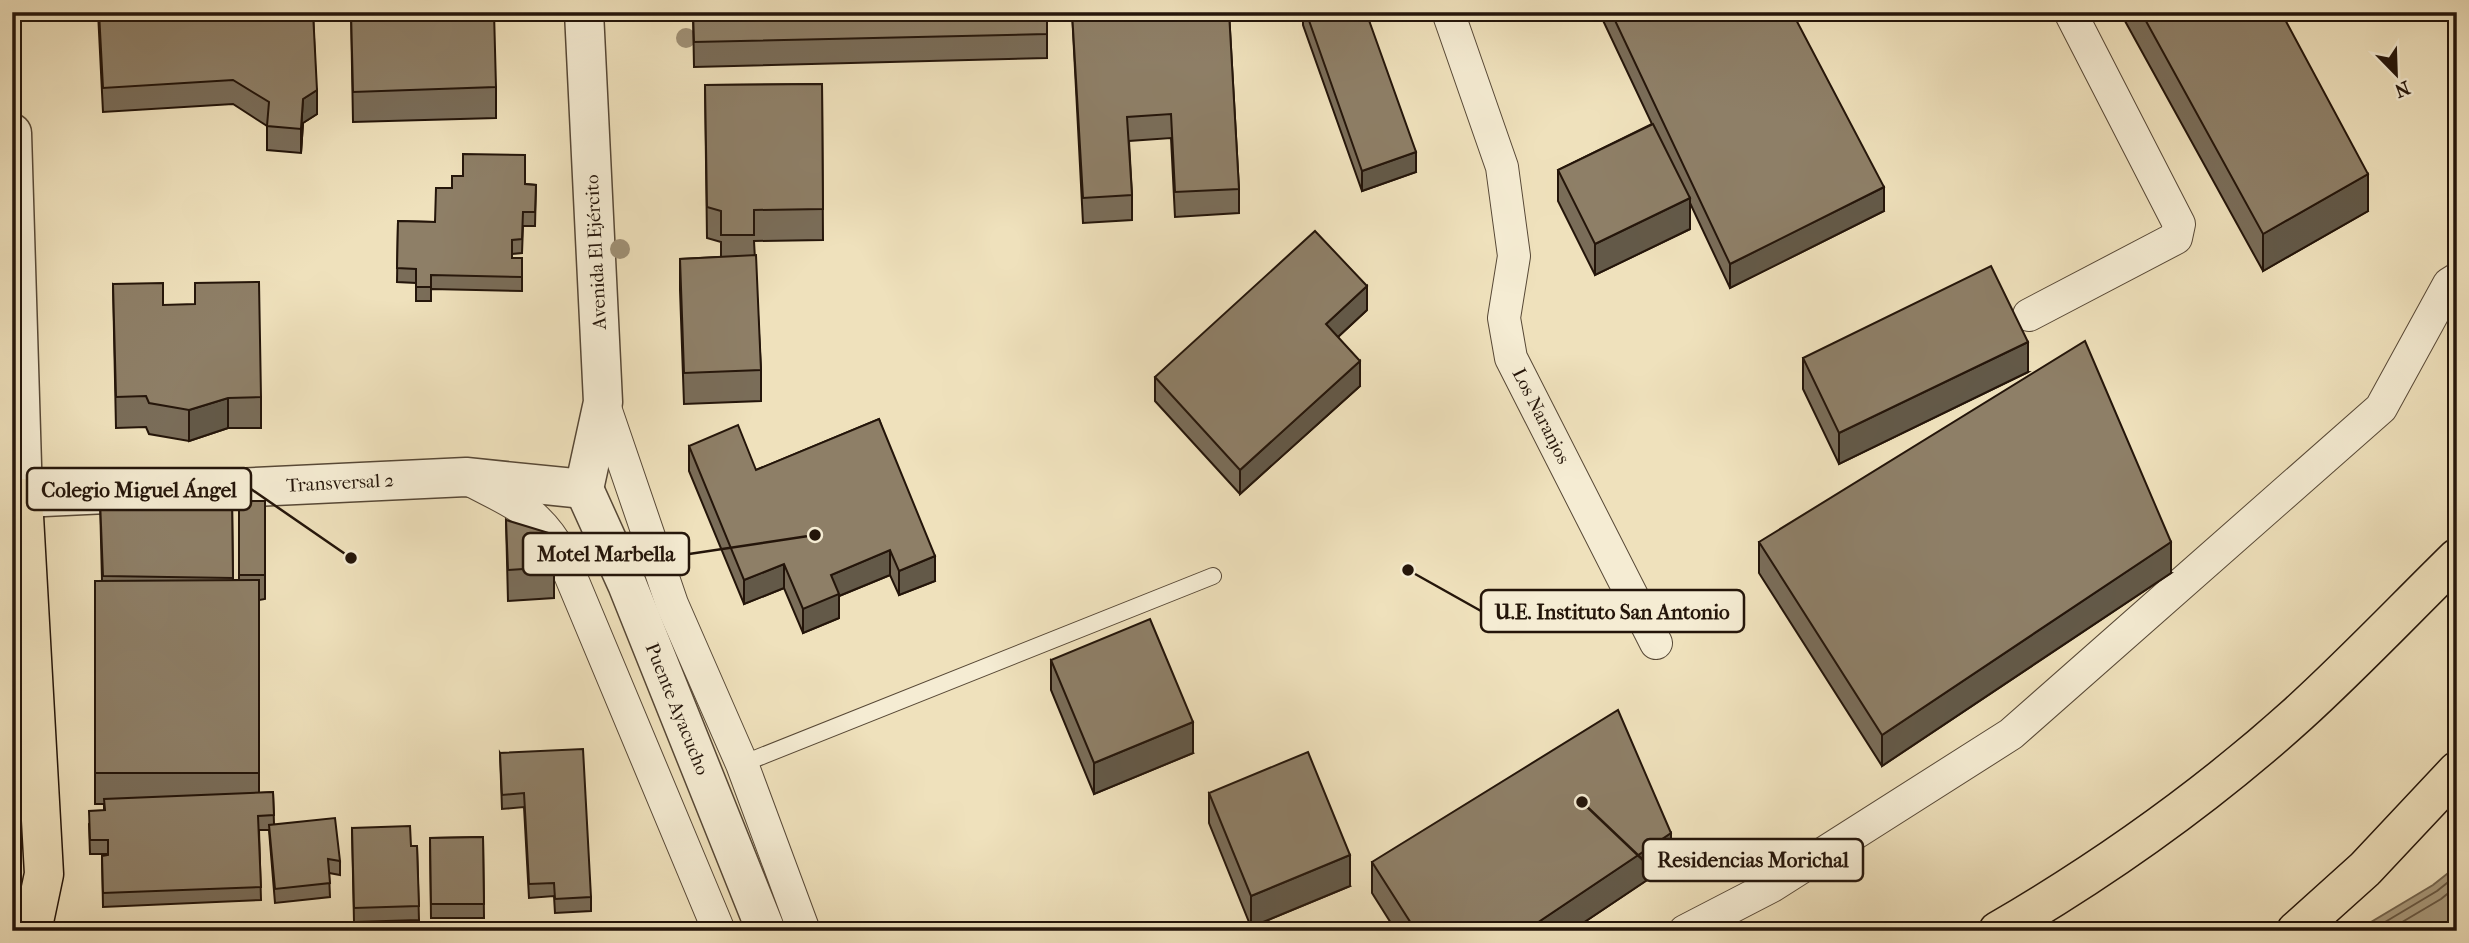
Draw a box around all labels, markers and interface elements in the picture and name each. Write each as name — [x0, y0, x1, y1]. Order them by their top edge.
north arrow — [2360, 38, 2430, 108]
text: N — [2391, 76, 2413, 102]
street label: Avenida El Ejército — [581, 174, 611, 331]
street label: Los Naranjos — [1508, 365, 1574, 467]
callout: Colegio Miguel Ángel — [27, 468, 251, 510]
street label: Transversal 2 — [286, 469, 395, 497]
text: Colegio Miguel Ángel — [41, 477, 237, 502]
callout: Motel Marbella — [523, 533, 689, 575]
text: Motel Marbella — [536, 542, 676, 566]
callout: U.E. Instituto San Antonio — [1481, 590, 1744, 632]
text: U.E. Instituto San Antonio — [1493, 600, 1730, 624]
street label: Puente Ayacucho — [640, 640, 714, 779]
callout: Residencias Morichal — [1643, 839, 1863, 881]
text: Residencias Morichal — [1657, 848, 1849, 872]

